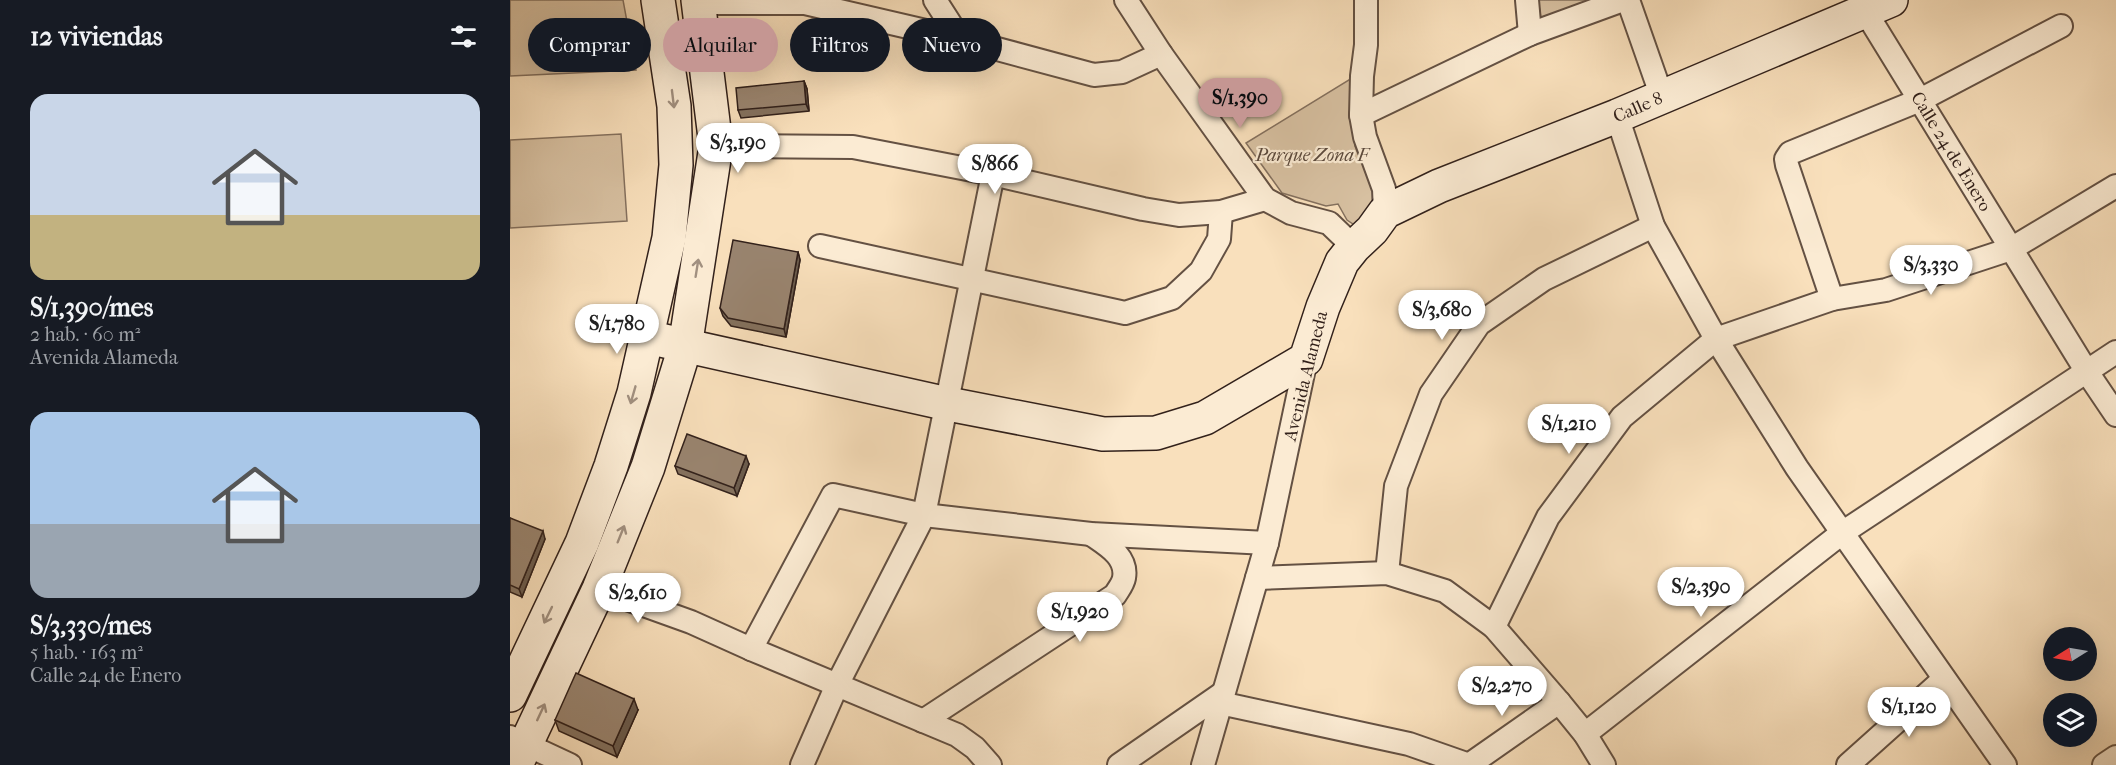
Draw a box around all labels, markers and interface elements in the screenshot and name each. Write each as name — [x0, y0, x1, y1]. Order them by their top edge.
chip: Comprar — [528, 18, 651, 72]
chip: Alquilar — [663, 18, 778, 72]
chip: Filtros — [790, 18, 890, 72]
chip: Nuevo — [902, 18, 1002, 72]
icon: filters — [447, 20, 480, 53]
text: 12 viviendas — [30, 21, 163, 52]
pin: S/1,390 — [1185, 78, 1295, 129]
text: S/1,390 — [1212, 86, 1268, 109]
street label: Calle 8 — [1610, 87, 1666, 127]
street label: Calle 24 de Enero — [1907, 88, 1996, 215]
one-way arrow — [668, 89, 679, 109]
pin: S/3,190 — [683, 123, 793, 174]
text: S/3,190 — [710, 131, 766, 154]
icon: home — [201, 133, 309, 241]
pin: S/866 — [953, 144, 1037, 195]
park label: Parque Zona F — [1254, 145, 1371, 166]
text: S/866 — [972, 152, 1018, 175]
pin: S/3,330 — [1876, 245, 1986, 296]
text: S/3,330 — [1904, 253, 1958, 276]
one-way arrow — [692, 259, 703, 279]
pin: S/3,680 — [1387, 290, 1497, 341]
text: S/1,390/mes — [30, 292, 153, 323]
text: S/3,680 — [1412, 298, 1472, 321]
pin: S/1,780 — [562, 304, 672, 355]
street label: Avenida Alameda — [1279, 308, 1332, 444]
text: S/1,780 — [589, 312, 645, 335]
text: 2 hab. · 60 m² — [30, 323, 140, 346]
text: Avenida Alameda — [30, 346, 178, 369]
one-way arrow — [627, 385, 638, 404]
pin: S/1,210 — [1514, 404, 1624, 455]
text: S/1,210 — [1542, 412, 1596, 435]
icon: home — [201, 451, 309, 559]
one-way arrow — [616, 525, 627, 544]
pin: S/2,390 — [1646, 567, 1756, 618]
pin: S/2,610 — [583, 573, 693, 624]
text: S/2,390 — [1671, 575, 1731, 598]
text: S/2,610 — [609, 581, 667, 604]
pin: S/1,920 — [1025, 592, 1135, 643]
text: S/1,920 — [1051, 600, 1109, 623]
one-way arrow — [541, 606, 553, 624]
text: S/3,330/mes — [30, 610, 152, 641]
north arrow — [2043, 627, 2097, 681]
map controls — [2043, 627, 2097, 747]
text: 5 hab. · 163 m² — [30, 641, 143, 664]
text: Calle 24 de Enero — [30, 664, 181, 687]
pin: S/2,270 — [1447, 666, 1557, 717]
text: S/2,270 — [1472, 674, 1532, 697]
pin: S/1,120 — [1854, 687, 1964, 738]
button: layers — [2043, 693, 2097, 747]
text: S/1,120 — [1882, 695, 1936, 718]
one-way arrow — [535, 703, 547, 721]

